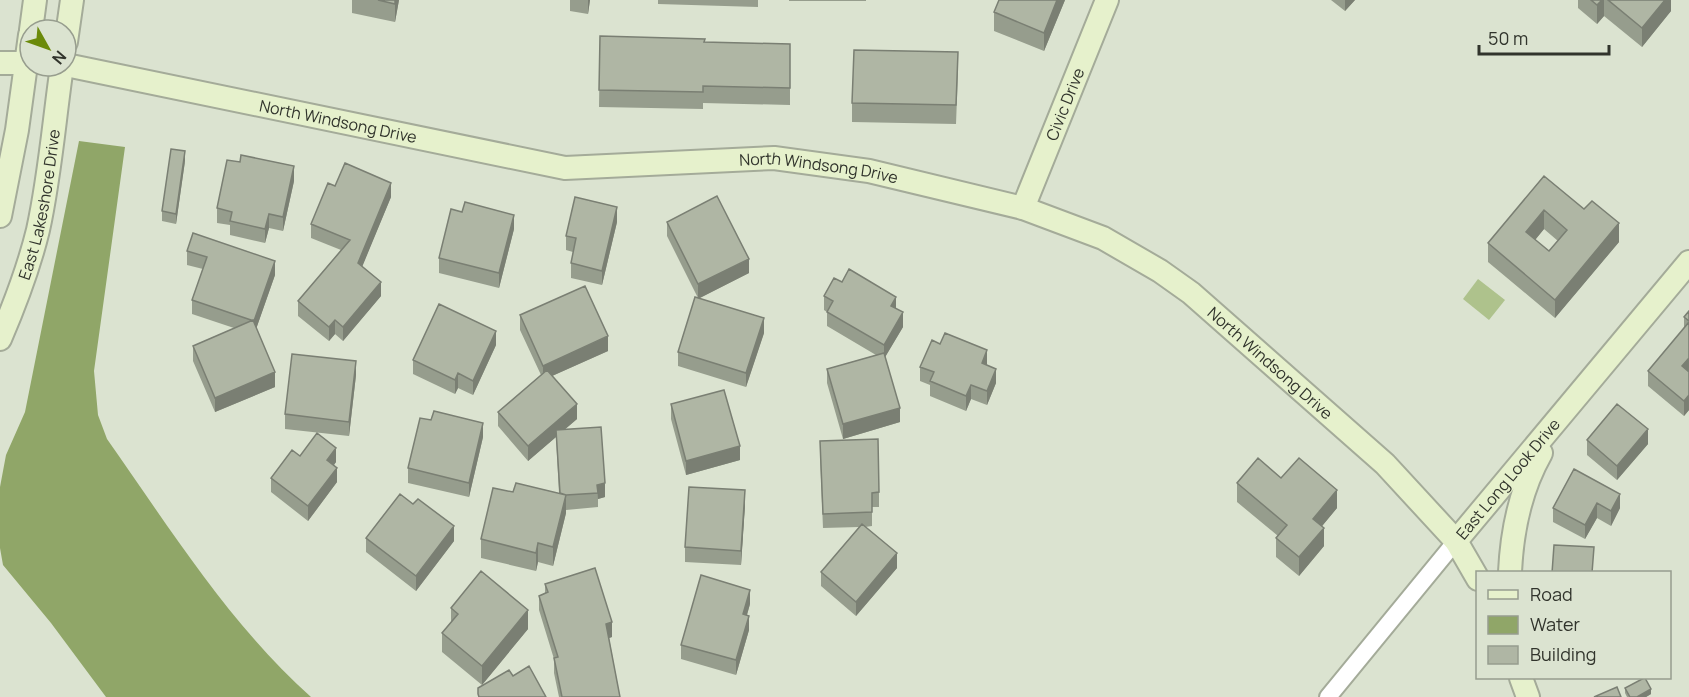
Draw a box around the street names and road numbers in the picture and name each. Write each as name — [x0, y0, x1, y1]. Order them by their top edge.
street label: Civic Drive — [1040, 65, 1089, 144]
street label: North Windsong Drive — [258, 94, 419, 148]
street label: East Lakeshore Drive — [13, 128, 65, 283]
street label: North Windsong Drive — [739, 147, 900, 189]
street label: North Windsong Drive — [1203, 302, 1338, 424]
street label: East Long Look Drive — [1451, 414, 1565, 544]

